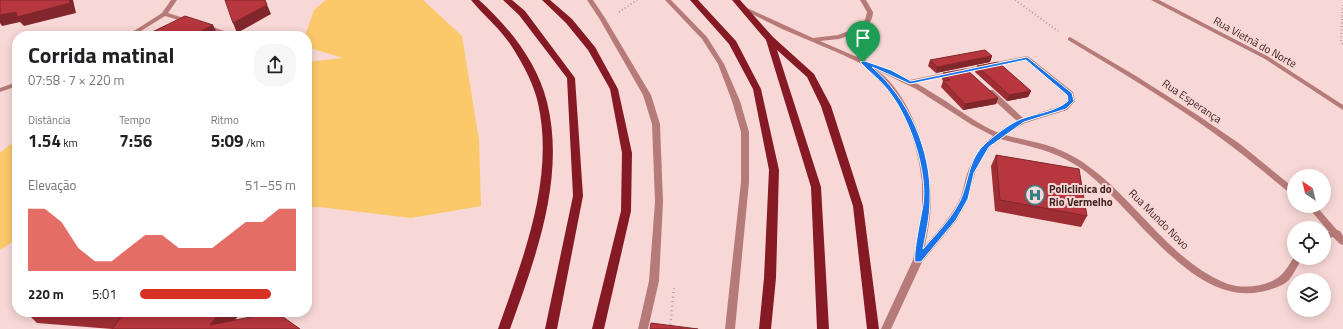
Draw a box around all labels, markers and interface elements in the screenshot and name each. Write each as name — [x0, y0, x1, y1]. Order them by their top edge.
street label: Rua Vietnã do Norte — [1210, 12, 1300, 72]
pin — [846, 21, 880, 62]
icon: arrive — [852, 27, 874, 49]
text: Corrida matinal — [28, 38, 174, 72]
button: share — [254, 44, 296, 86]
text: 07:58 · 7 × 220 m — [28, 70, 124, 90]
street label: Rua Esperança — [1159, 75, 1225, 127]
text: Distância — [28, 112, 71, 128]
text: Tempo — [119, 112, 150, 128]
text: Ritmo — [211, 112, 239, 128]
text: 1.54 — [28, 128, 61, 154]
text: 7:56 — [119, 128, 152, 154]
text: 5:09 — [211, 128, 244, 154]
text: km — [61, 135, 78, 151]
text: /km — [244, 135, 265, 151]
north arrow — [1287, 169, 1331, 213]
map controls — [1287, 169, 1331, 317]
text: Elevação — [28, 175, 76, 195]
text: 51–55 m — [245, 175, 296, 195]
place label: Policlinica do Rio Vermelho — [1049, 181, 1113, 210]
hospital icon: Policlinica do Rio Vermelho — [1024, 184, 1046, 206]
street label: Rua Mundo Novo — [1125, 185, 1193, 253]
button: locate — [1287, 221, 1331, 265]
button: layers — [1287, 273, 1331, 317]
text: 220 m — [28, 284, 64, 304]
text: 5:01 — [92, 284, 117, 304]

